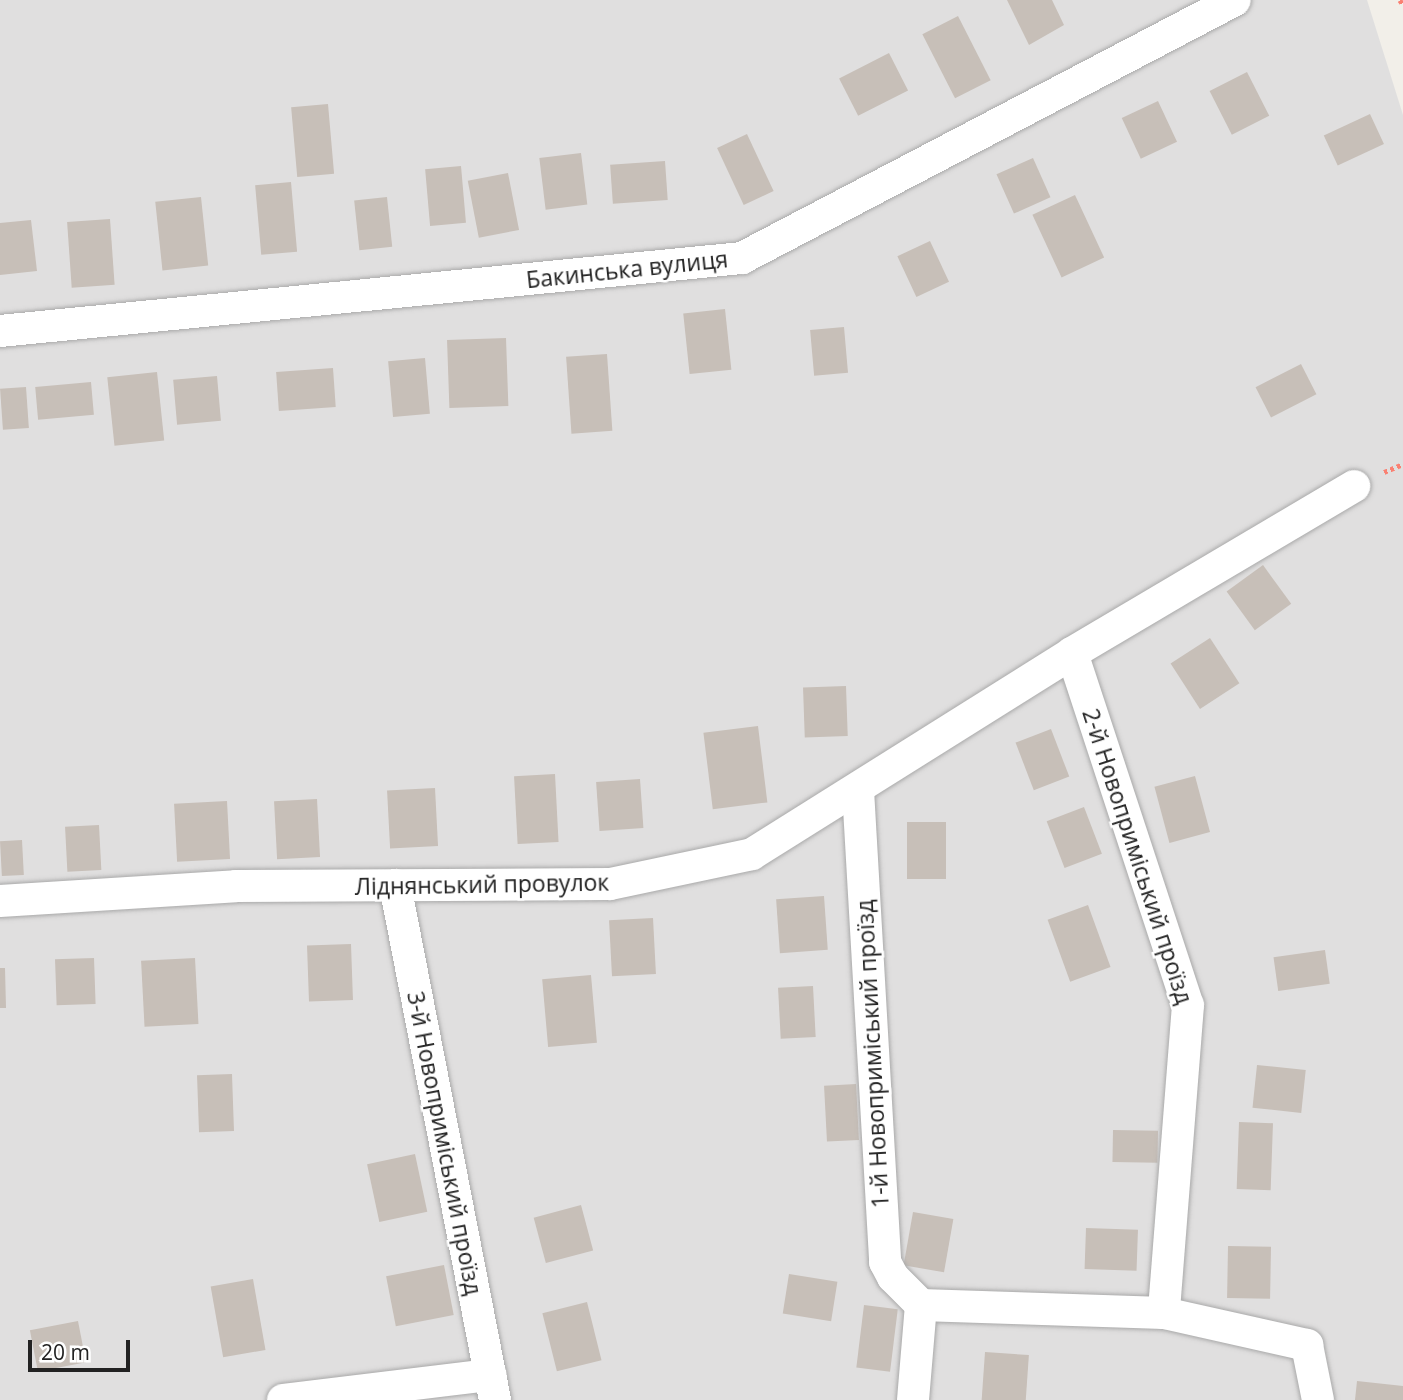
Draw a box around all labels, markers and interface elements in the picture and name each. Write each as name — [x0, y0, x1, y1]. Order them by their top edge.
street label: Бакинська вулиця — [525, 245, 729, 293]
street label: 2-й Новоприміський проїзд — [1077, 705, 1199, 1007]
street label: Ліднянський провулок — [355, 868, 609, 900]
street label: 1-й Новоприміський проїзд — [850, 899, 894, 1209]
street label: 3-й Новоприміський проїзд — [402, 989, 488, 1297]
scale bar — [32, 1326, 133, 1370]
text: 20 m — [41, 1338, 90, 1366]

